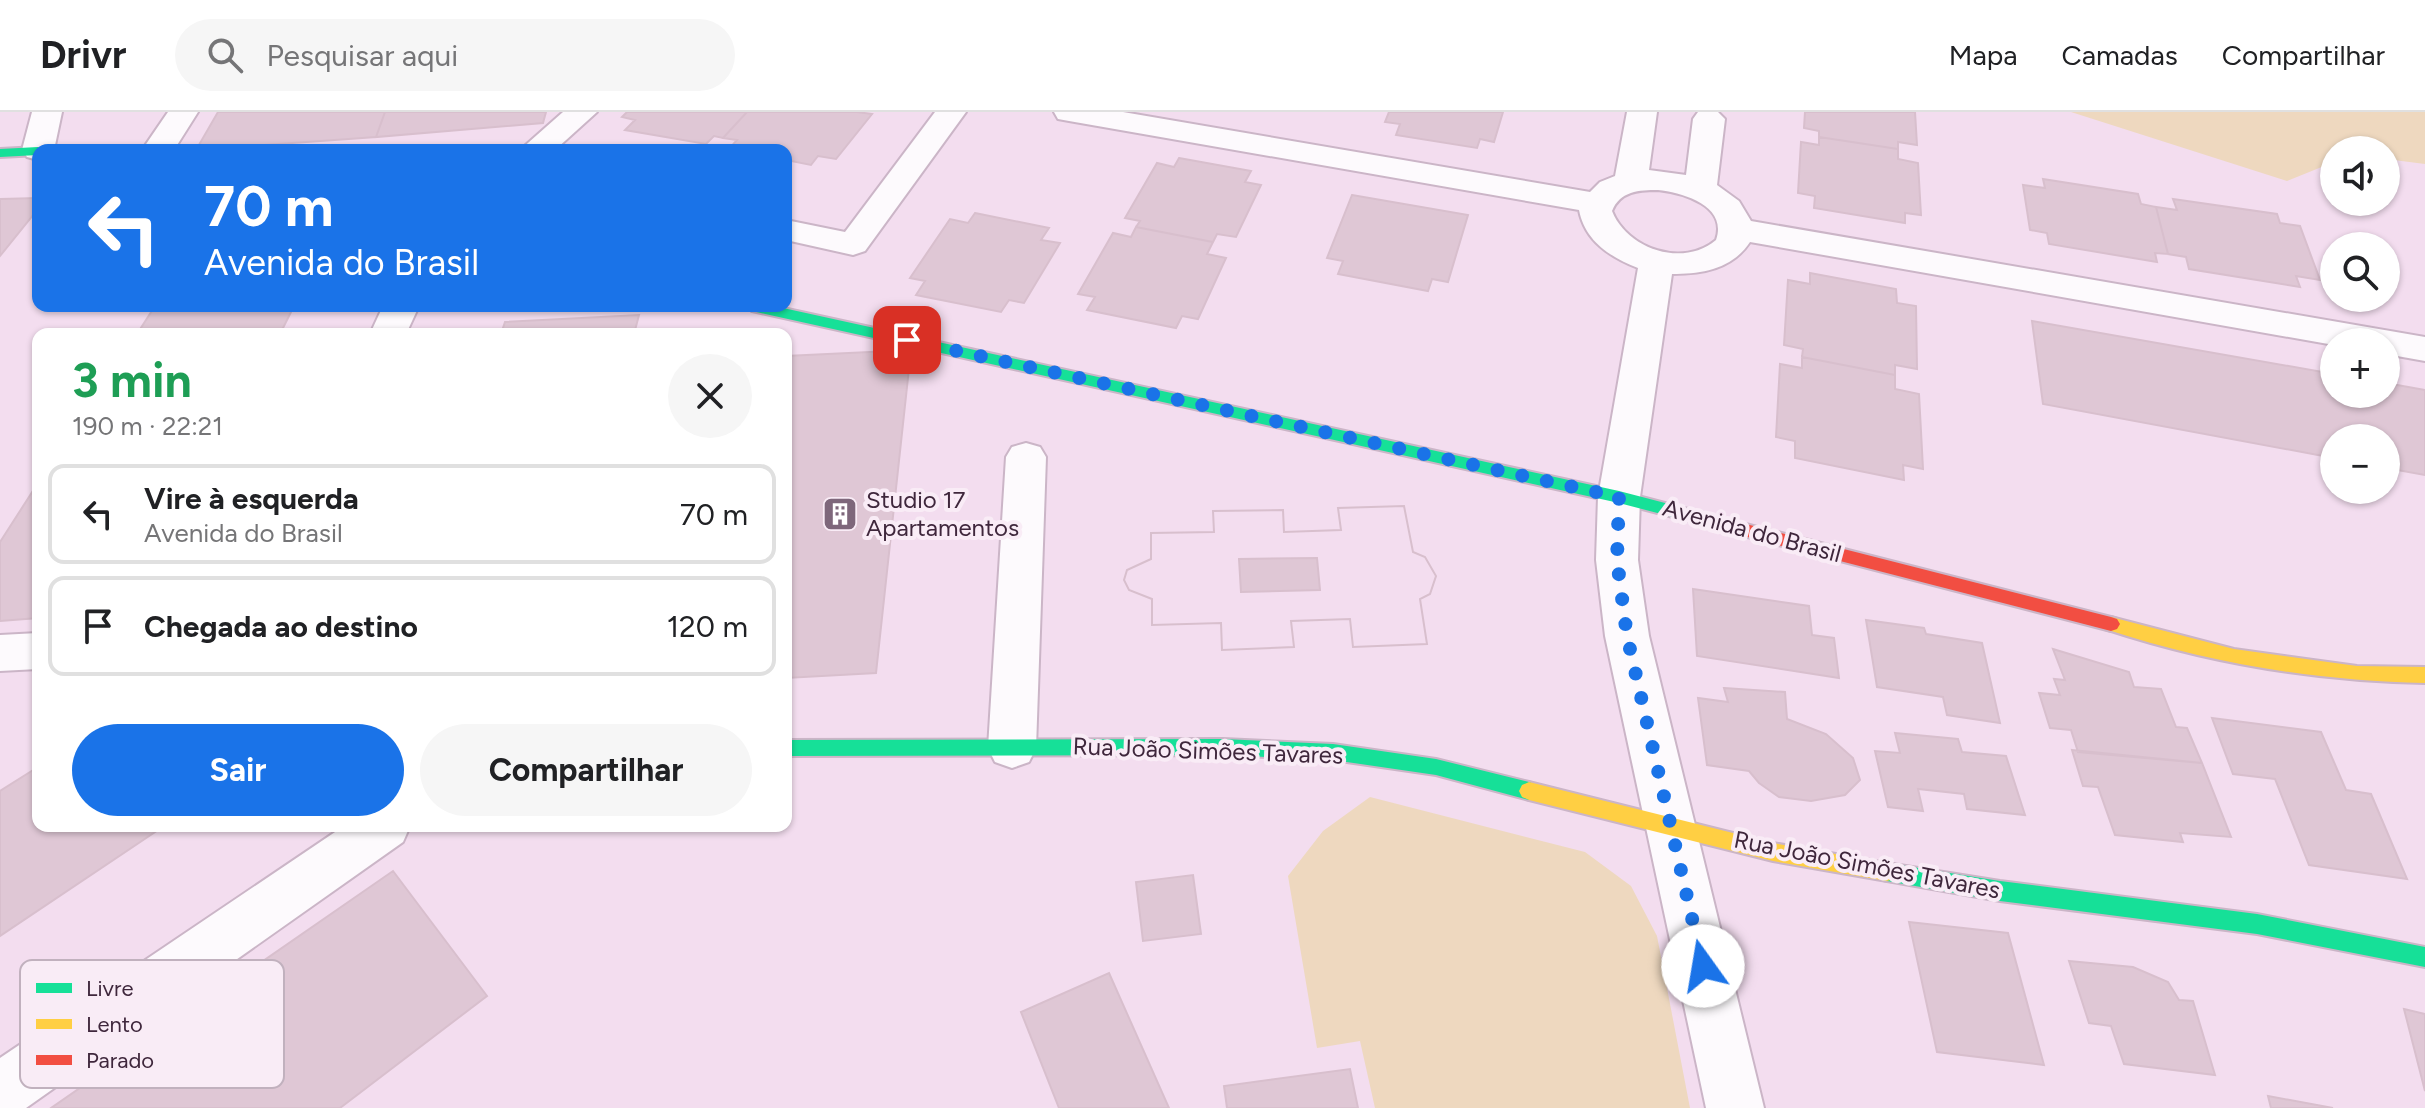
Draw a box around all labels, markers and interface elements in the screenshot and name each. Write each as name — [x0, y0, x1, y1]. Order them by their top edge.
search box — [175, 19, 735, 91]
text: Drivr — [40, 32, 127, 78]
icon: search — [203, 33, 247, 77]
text: Pesquisar aqui — [267, 37, 458, 74]
text: Mapa — [1949, 38, 2018, 72]
text: Camadas — [2062, 38, 2178, 72]
text: Compartilhar — [2222, 38, 2385, 72]
map controls — [2320, 136, 2400, 504]
button: sound — [2320, 136, 2400, 216]
text: 70 m — [204, 173, 334, 240]
icon: left — [72, 176, 176, 280]
button: search — [2320, 232, 2400, 312]
text: Avenida do Brasil — [204, 241, 479, 284]
pin — [873, 306, 941, 374]
icon: arrive — [885, 318, 929, 362]
button: + — [2320, 328, 2400, 408]
text: 3 min — [72, 351, 192, 409]
button: close — [668, 354, 752, 438]
text: 190 m · 22:21 — [72, 410, 223, 442]
button: − — [2320, 424, 2400, 504]
text: Vire à esquerda — [144, 480, 359, 517]
place label: Studio 17 Apartamentos — [866, 485, 1019, 542]
icon: left — [76, 492, 120, 536]
street label: Avenida do Brasil — [1660, 493, 1844, 568]
building icon: Studio 17 Apartamentos — [821, 495, 859, 533]
text: 70 m — [680, 496, 748, 533]
text: Avenida do Brasil — [144, 517, 343, 549]
icon: arrive — [76, 604, 120, 648]
text: Chegada ao destino — [144, 608, 418, 645]
text: 120 m — [667, 608, 748, 645]
button: Sair — [72, 724, 404, 816]
button: Compartilhar — [420, 724, 752, 816]
street label: Rua João Simões Tavares — [1072, 731, 1344, 770]
street label: Rua João Simões Tavares — [1732, 824, 2003, 905]
position arrow — [1661, 924, 1745, 1008]
legend — [20, 960, 284, 1088]
text: Livre — [86, 975, 133, 1002]
text: Lento — [86, 1011, 143, 1038]
text: Parado — [86, 1047, 154, 1074]

